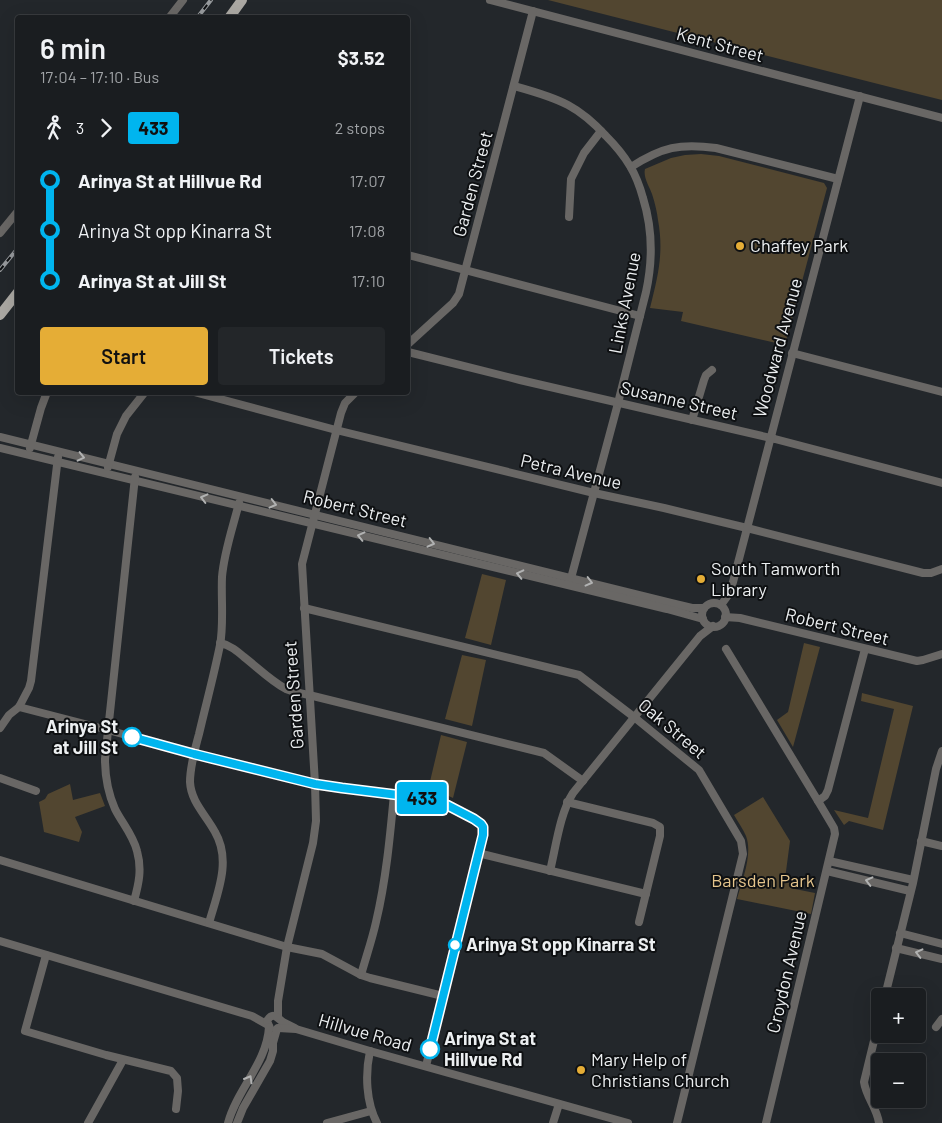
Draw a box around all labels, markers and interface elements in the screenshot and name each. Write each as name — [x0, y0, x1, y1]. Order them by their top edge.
street label: Kent Street — [674, 22, 766, 66]
text: 6 min — [40, 31, 106, 65]
text: $3.52 — [338, 46, 385, 69]
text: 17:04 – 17:10 · Bus — [40, 67, 159, 86]
icon: walk — [40, 114, 68, 142]
icon: forward — [92, 114, 120, 142]
text: 433 — [138, 117, 169, 139]
text: 3 — [76, 118, 84, 137]
text: 2 stops — [335, 118, 385, 137]
street label: Garden Street — [447, 129, 497, 239]
text: Arinya St at Hillvue Rd — [78, 169, 262, 192]
text: 17:07 — [350, 171, 385, 190]
text: Arinya St opp Kinarra St — [78, 219, 272, 242]
text: 17:08 — [349, 221, 385, 240]
place label: Chaffey Park — [750, 234, 848, 256]
marker: Chaffey Park — [734, 240, 746, 252]
street label: Links Avenue — [603, 250, 645, 355]
text: Arinya St at Jill St — [78, 269, 226, 292]
text: 17:10 — [352, 271, 385, 290]
street label: Woodward Avenue — [748, 276, 806, 420]
button: Start — [40, 327, 208, 385]
button: Tickets — [218, 327, 385, 385]
street label: Susanne Street — [618, 376, 740, 424]
street label: Petra Avenue — [519, 449, 624, 493]
one-way arrow — [77, 452, 85, 462]
street label: Robert Street — [301, 485, 409, 532]
one-way arrow — [199, 493, 208, 504]
one-way arrow — [269, 499, 277, 509]
one-way arrow — [357, 531, 366, 542]
one-way arrow — [426, 537, 435, 548]
place label: South Tamworth Library — [711, 557, 840, 600]
one-way arrow — [515, 569, 524, 580]
marker: South Tamworth Library — [695, 573, 707, 585]
one-way arrow — [584, 576, 593, 587]
street label: Robert Street — [783, 603, 891, 650]
street label: Garden Street — [278, 640, 308, 750]
street label: Oak Street — [634, 693, 711, 763]
place label: Arinya St at Jill St — [46, 715, 118, 758]
marker: Arinya St at Jill St — [122, 727, 142, 747]
line badge: 433 — [393, 782, 451, 814]
text: 433 — [407, 787, 437, 809]
park label: Barsden Park — [711, 869, 815, 891]
one-way arrow — [864, 876, 873, 887]
street label: Croydon Avenue — [761, 908, 811, 1035]
place label: Arinya St opp Kinarra St — [466, 933, 656, 955]
marker: Arinya St opp Kinarra St — [448, 938, 462, 952]
one-way arrow — [916, 949, 924, 959]
map controls — [871, 988, 926, 1108]
button: + — [871, 988, 926, 1043]
street label: Hillvue Road — [316, 1008, 414, 1056]
place label: Arinya St at Hillvue Rd — [444, 1027, 536, 1070]
marker: Arinya St at Hillvue Rd — [420, 1039, 440, 1059]
place label: Mary Help of Christians Church — [591, 1048, 730, 1091]
button: − — [871, 1053, 926, 1108]
marker: Mary Help of Christians Church — [575, 1064, 587, 1076]
one-way arrow — [243, 1076, 253, 1085]

